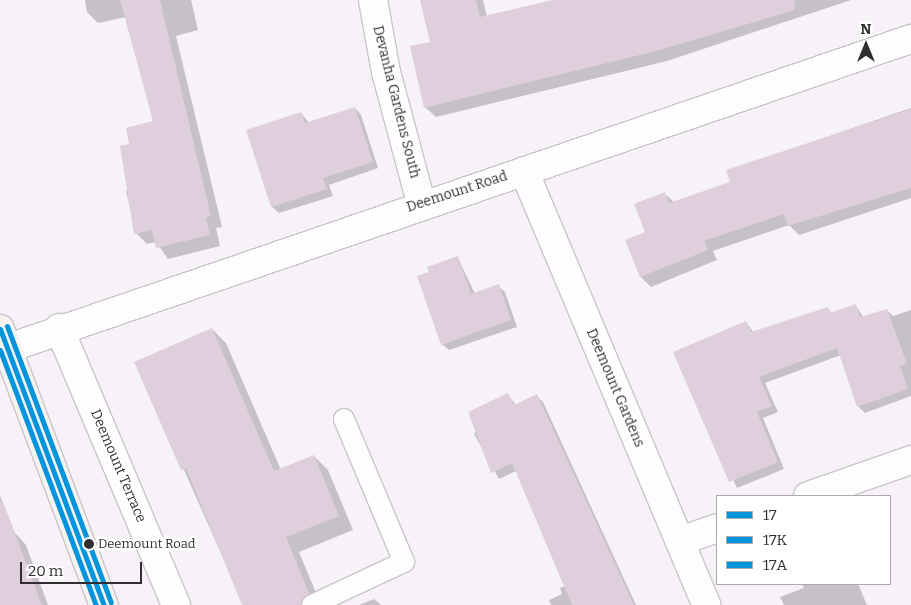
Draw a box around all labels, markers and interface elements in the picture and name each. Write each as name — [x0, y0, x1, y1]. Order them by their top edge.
north arrow — [841, 20, 891, 70]
text: N — [861, 21, 871, 38]
street label: Devanha Gardens South — [369, 24, 423, 180]
street label: Deemount Road — [404, 168, 510, 216]
street label: Deemount Gardens — [582, 326, 648, 450]
street label: Deemount Terrace — [87, 407, 149, 525]
legend — [716, 495, 891, 585]
text: 17 — [763, 506, 776, 524]
text: 17K — [763, 531, 787, 549]
place label: Deemount Road — [98, 536, 196, 552]
marker: Deemount Road — [84, 539, 94, 549]
scale bar — [22, 552, 145, 584]
text: 17A — [763, 556, 787, 574]
text: 20 m — [28, 562, 63, 580]

